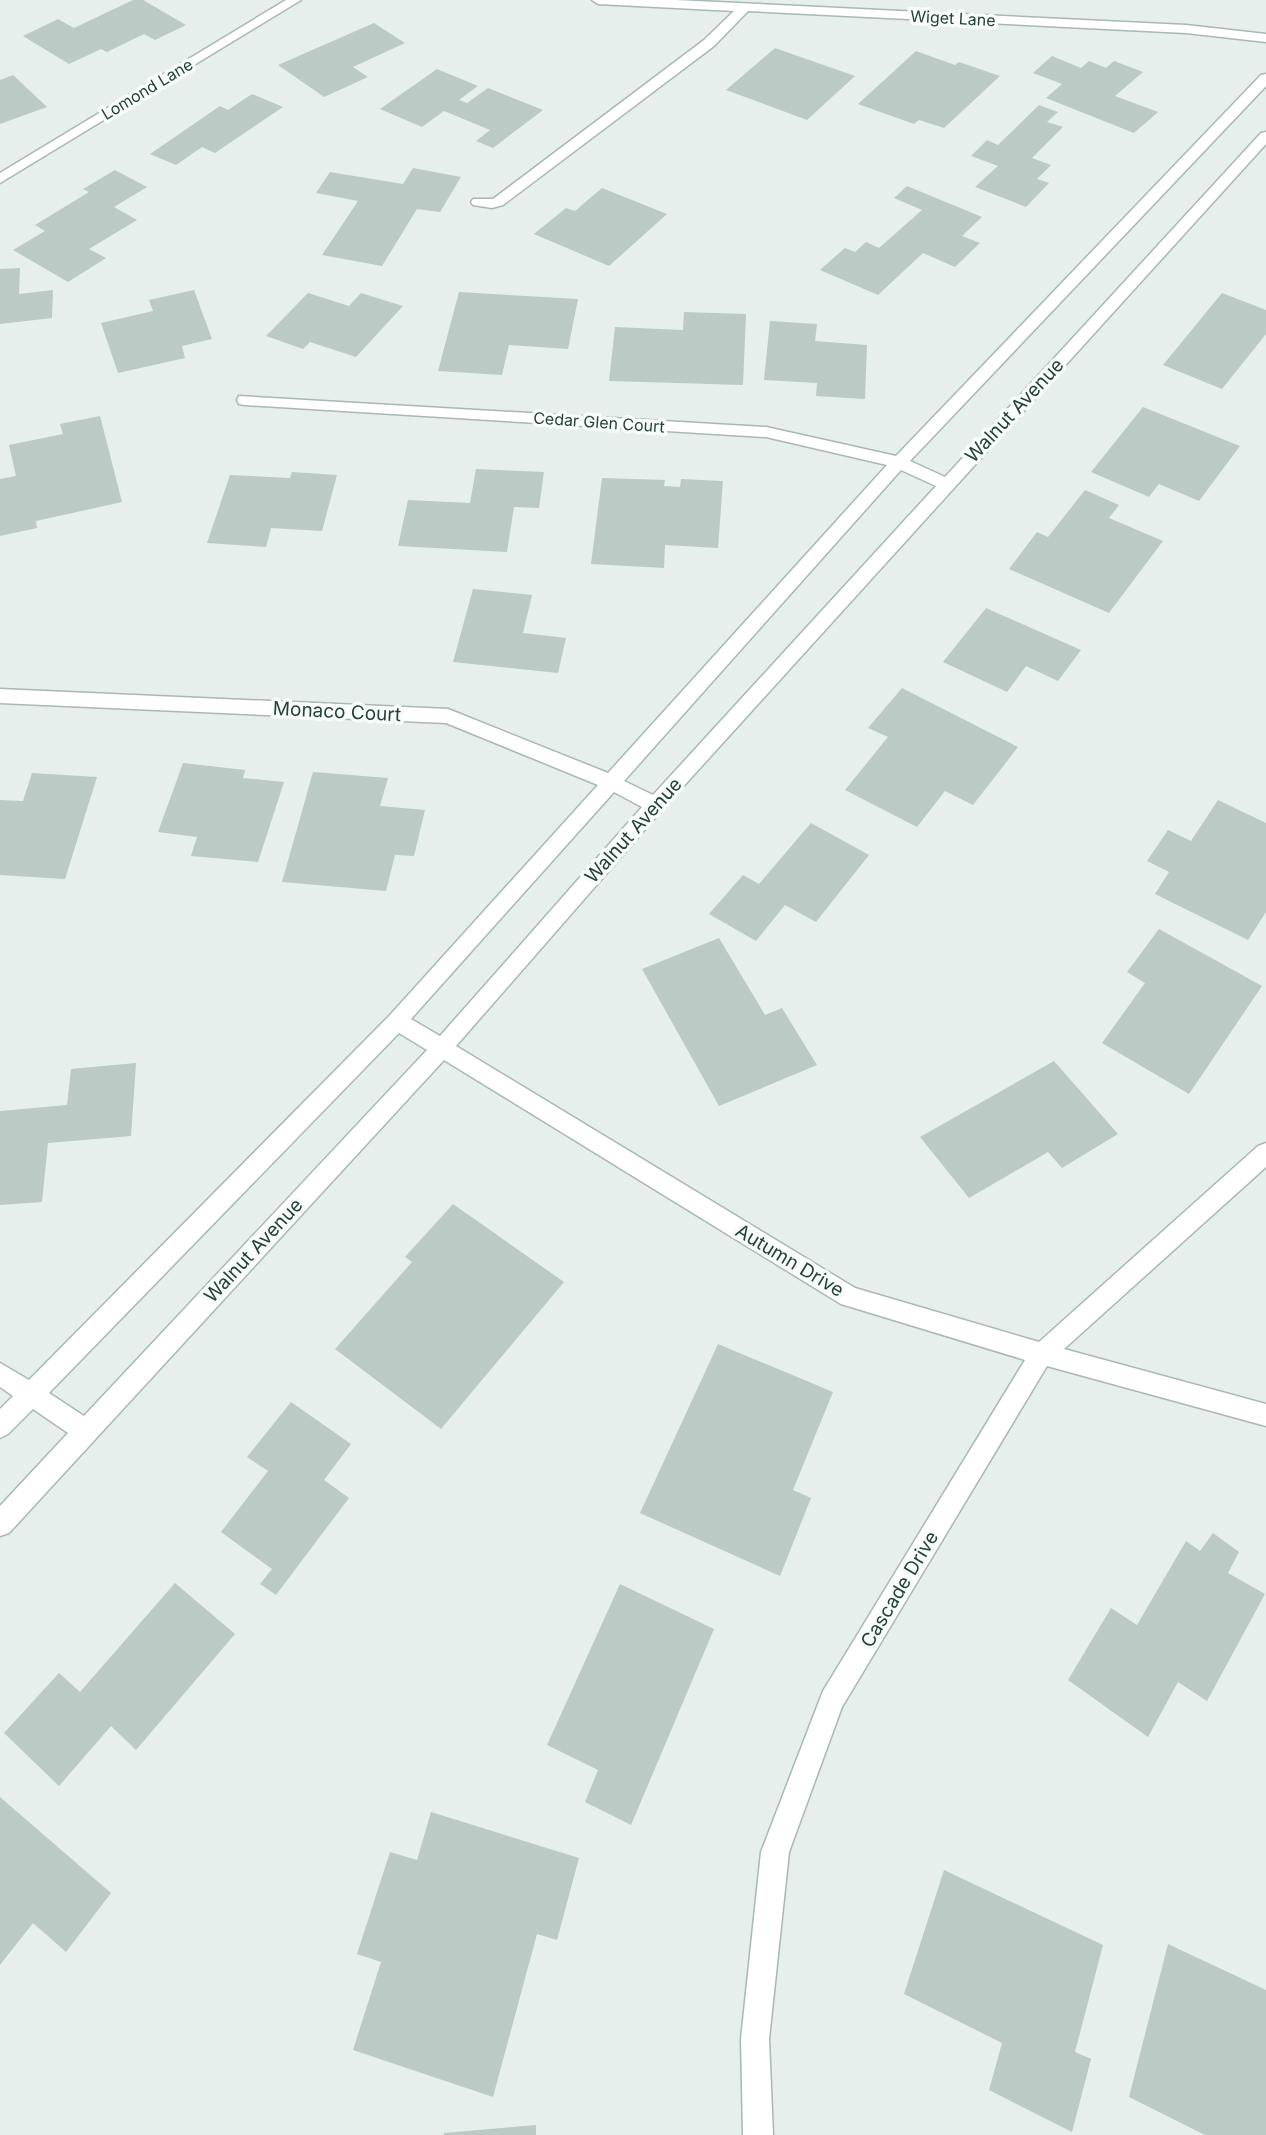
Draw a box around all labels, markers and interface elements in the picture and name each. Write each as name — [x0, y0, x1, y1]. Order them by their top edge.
street label: Wiget Lane — [910, 6, 996, 30]
street label: Lomond Lane — [98, 54, 196, 124]
street label: Walnut Avenue — [960, 354, 1068, 467]
street label: Cedar Glen Court — [533, 407, 665, 437]
street label: Monaco Court — [272, 697, 402, 726]
street label: Walnut Avenue — [580, 773, 687, 888]
street label: Walnut Avenue — [199, 1194, 307, 1307]
street label: Autumn Drive — [731, 1219, 848, 1302]
street label: Cascade Drive — [856, 1527, 943, 1652]

